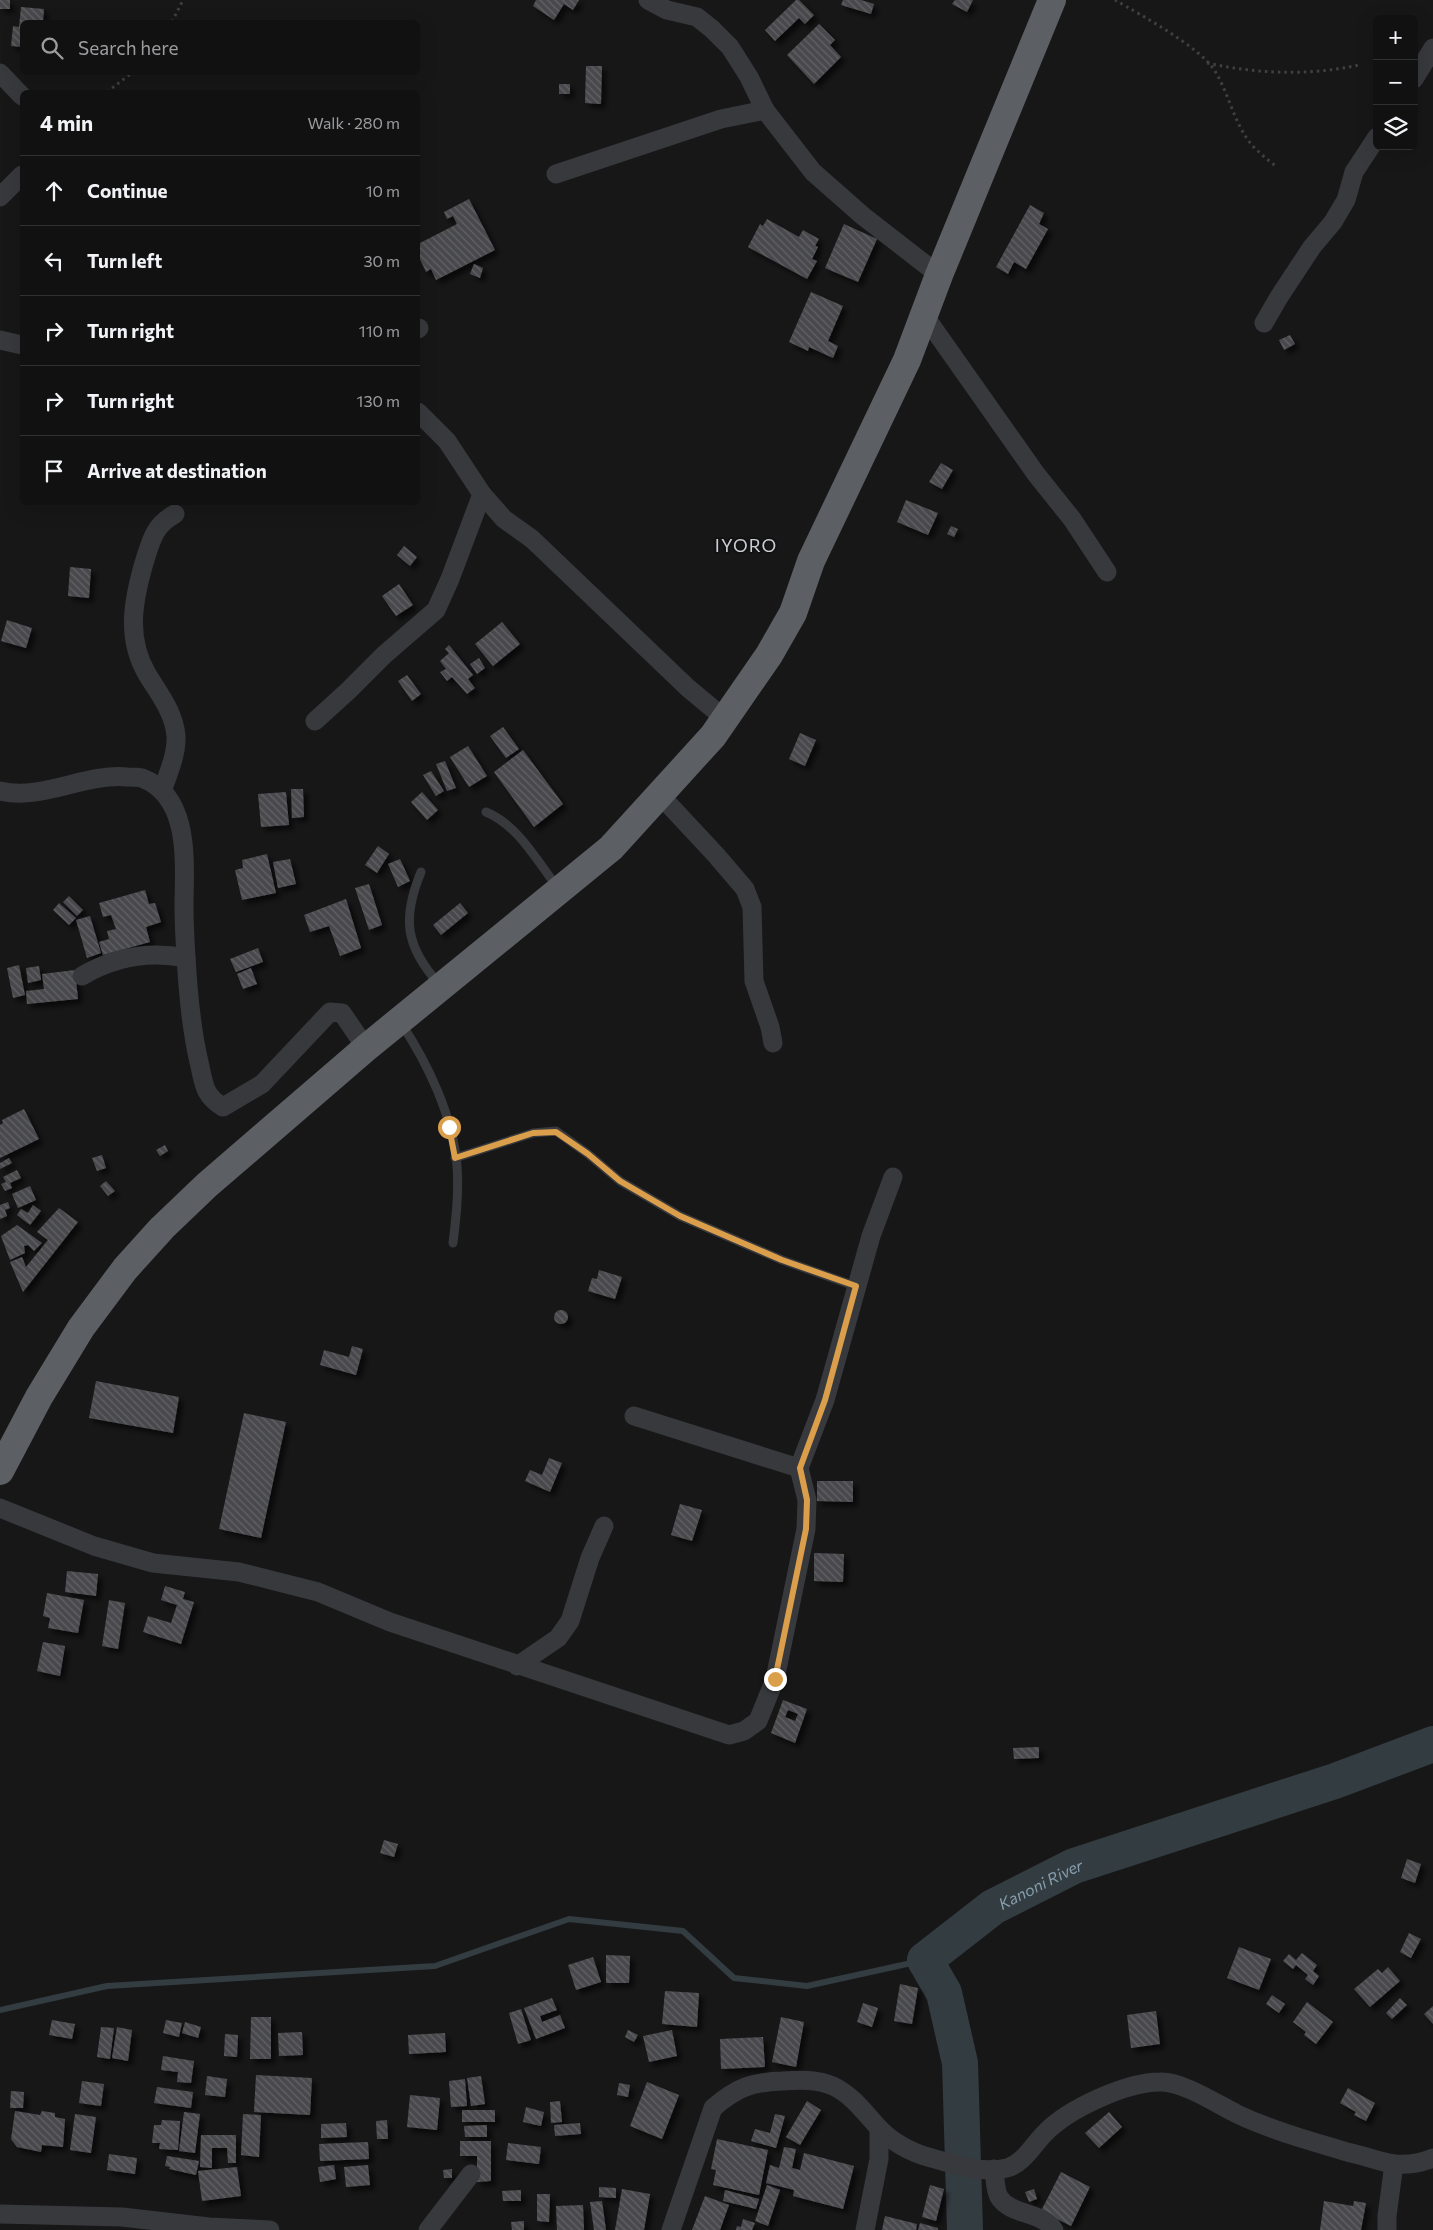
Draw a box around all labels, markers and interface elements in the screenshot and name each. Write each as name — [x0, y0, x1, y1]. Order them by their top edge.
map controls — [1373, 15, 1418, 150]
button: + — [1373, 15, 1418, 60]
search box — [20, 20, 420, 75]
icon: search — [38, 34, 66, 62]
text: Search here — [78, 36, 178, 59]
button: − — [1373, 60, 1418, 105]
button: layers — [1373, 105, 1418, 150]
text: 4 min — [40, 110, 93, 135]
text: Walk · 280 m — [308, 113, 400, 132]
icon: ahead — [40, 177, 68, 205]
text: Continue — [87, 179, 167, 202]
text: 10 m — [366, 181, 400, 200]
icon: left — [40, 247, 68, 275]
text: Turn left — [87, 249, 162, 272]
text: 30 m — [363, 251, 400, 270]
icon: right — [40, 317, 68, 345]
text: Turn right — [87, 319, 174, 342]
text: 110 m — [359, 321, 400, 340]
icon: right — [40, 387, 68, 415]
text: Turn right — [87, 389, 174, 412]
text: 130 m — [357, 391, 400, 410]
icon: arrive — [40, 457, 68, 485]
text: Arrive at destination — [87, 459, 267, 482]
district label: IYORO — [715, 534, 777, 556]
route start — [438, 1116, 461, 1139]
route end — [764, 1668, 787, 1691]
water label: Kanoni River — [995, 1854, 1085, 1912]

